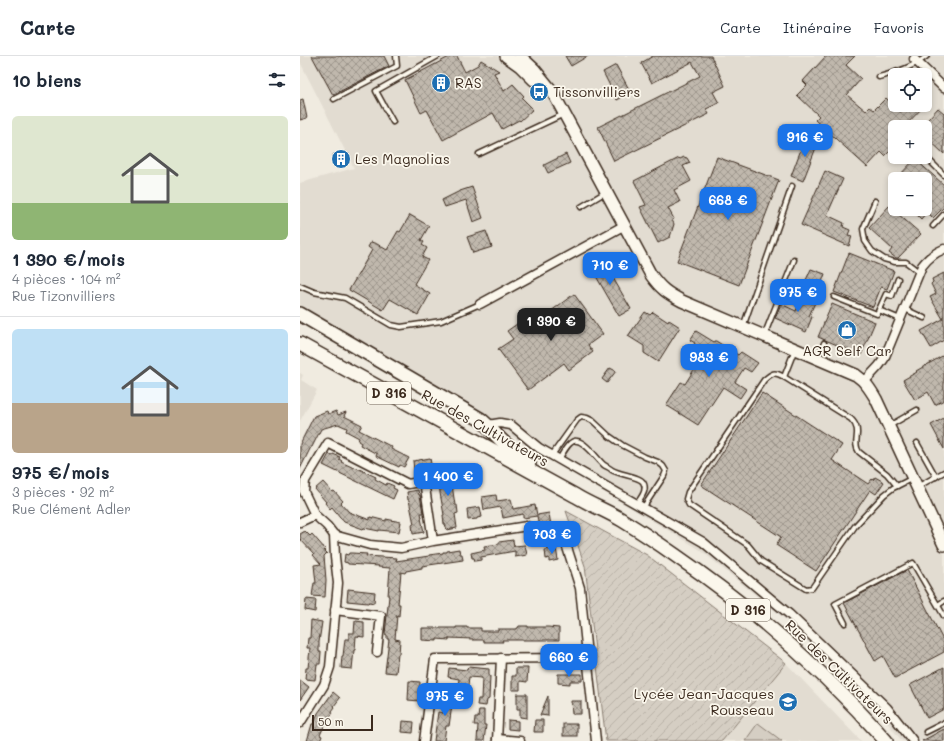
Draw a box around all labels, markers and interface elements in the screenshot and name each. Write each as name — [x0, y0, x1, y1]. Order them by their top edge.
text: Carte — [20, 15, 75, 40]
text: Carte — [720, 18, 761, 37]
text: Itinéraire — [783, 18, 852, 37]
text: Favoris — [874, 18, 924, 37]
map controls — [888, 68, 932, 216]
button: locate — [888, 68, 932, 112]
text: 10 biens — [12, 69, 82, 91]
icon: filters — [266, 69, 288, 91]
building icon: RAS — [430, 72, 452, 94]
place label: RAS — [455, 73, 482, 92]
bus stop icon: Tissonvilliers — [528, 81, 550, 103]
place label: Tissonvilliers — [553, 82, 640, 101]
button: + — [888, 120, 932, 164]
pin: 916 € — [777, 124, 833, 158]
text: 916 € — [787, 128, 823, 145]
icon: home — [114, 142, 186, 214]
building icon: Les Magnolias — [330, 148, 352, 170]
place label: Les Magnolias — [355, 149, 450, 168]
button: − — [888, 172, 932, 216]
pin: 668 € — [700, 187, 756, 221]
text: 668 € — [708, 191, 748, 208]
text: 1 390 €/mois — [12, 248, 125, 270]
pin: 710 € — [582, 252, 638, 286]
text: 710 € — [592, 256, 628, 273]
text: 4 pièces · 104 m² — [12, 270, 121, 287]
pin: 975 € — [770, 279, 826, 313]
text: 975 € — [779, 283, 817, 300]
text: Rue Tizonvilliers — [12, 287, 115, 304]
pin: 1 390 € — [514, 308, 588, 342]
text: 1 390 € — [526, 312, 576, 329]
shop icon: AGR Self Car — [836, 319, 858, 341]
place label: AGR Self Car — [802, 341, 892, 360]
pin: 983 € — [681, 344, 737, 378]
text: 983 € — [690, 348, 728, 365]
icon: home — [114, 355, 186, 427]
road number: D 316 — [367, 382, 411, 404]
street label: Rue des Cultivateurs — [418, 385, 552, 470]
text: 975 €/mois — [12, 461, 110, 483]
pin: 1 400 € — [411, 463, 485, 497]
text: 1 400 € — [423, 467, 473, 484]
text: 3 pièces · 92 m² — [12, 483, 114, 500]
text: Rue Clément Adler — [12, 500, 131, 517]
pin: 703 € — [524, 521, 580, 555]
text: 703 € — [533, 525, 571, 542]
road number: D 316 — [726, 599, 770, 621]
street label: Rue des Cultivateurs — [781, 615, 897, 728]
pin: 660 € — [541, 644, 597, 678]
text: 660 € — [549, 648, 589, 665]
pin: 975 € — [417, 683, 473, 717]
place label: Lycée Jean-Jacques Rousseau — [634, 684, 774, 719]
text: 975 € — [426, 687, 464, 704]
school or university icon: Lycée Jean-Jacques Rousseau — [777, 691, 799, 713]
scale bar — [312, 713, 373, 732]
text: 50 m — [318, 714, 344, 729]

